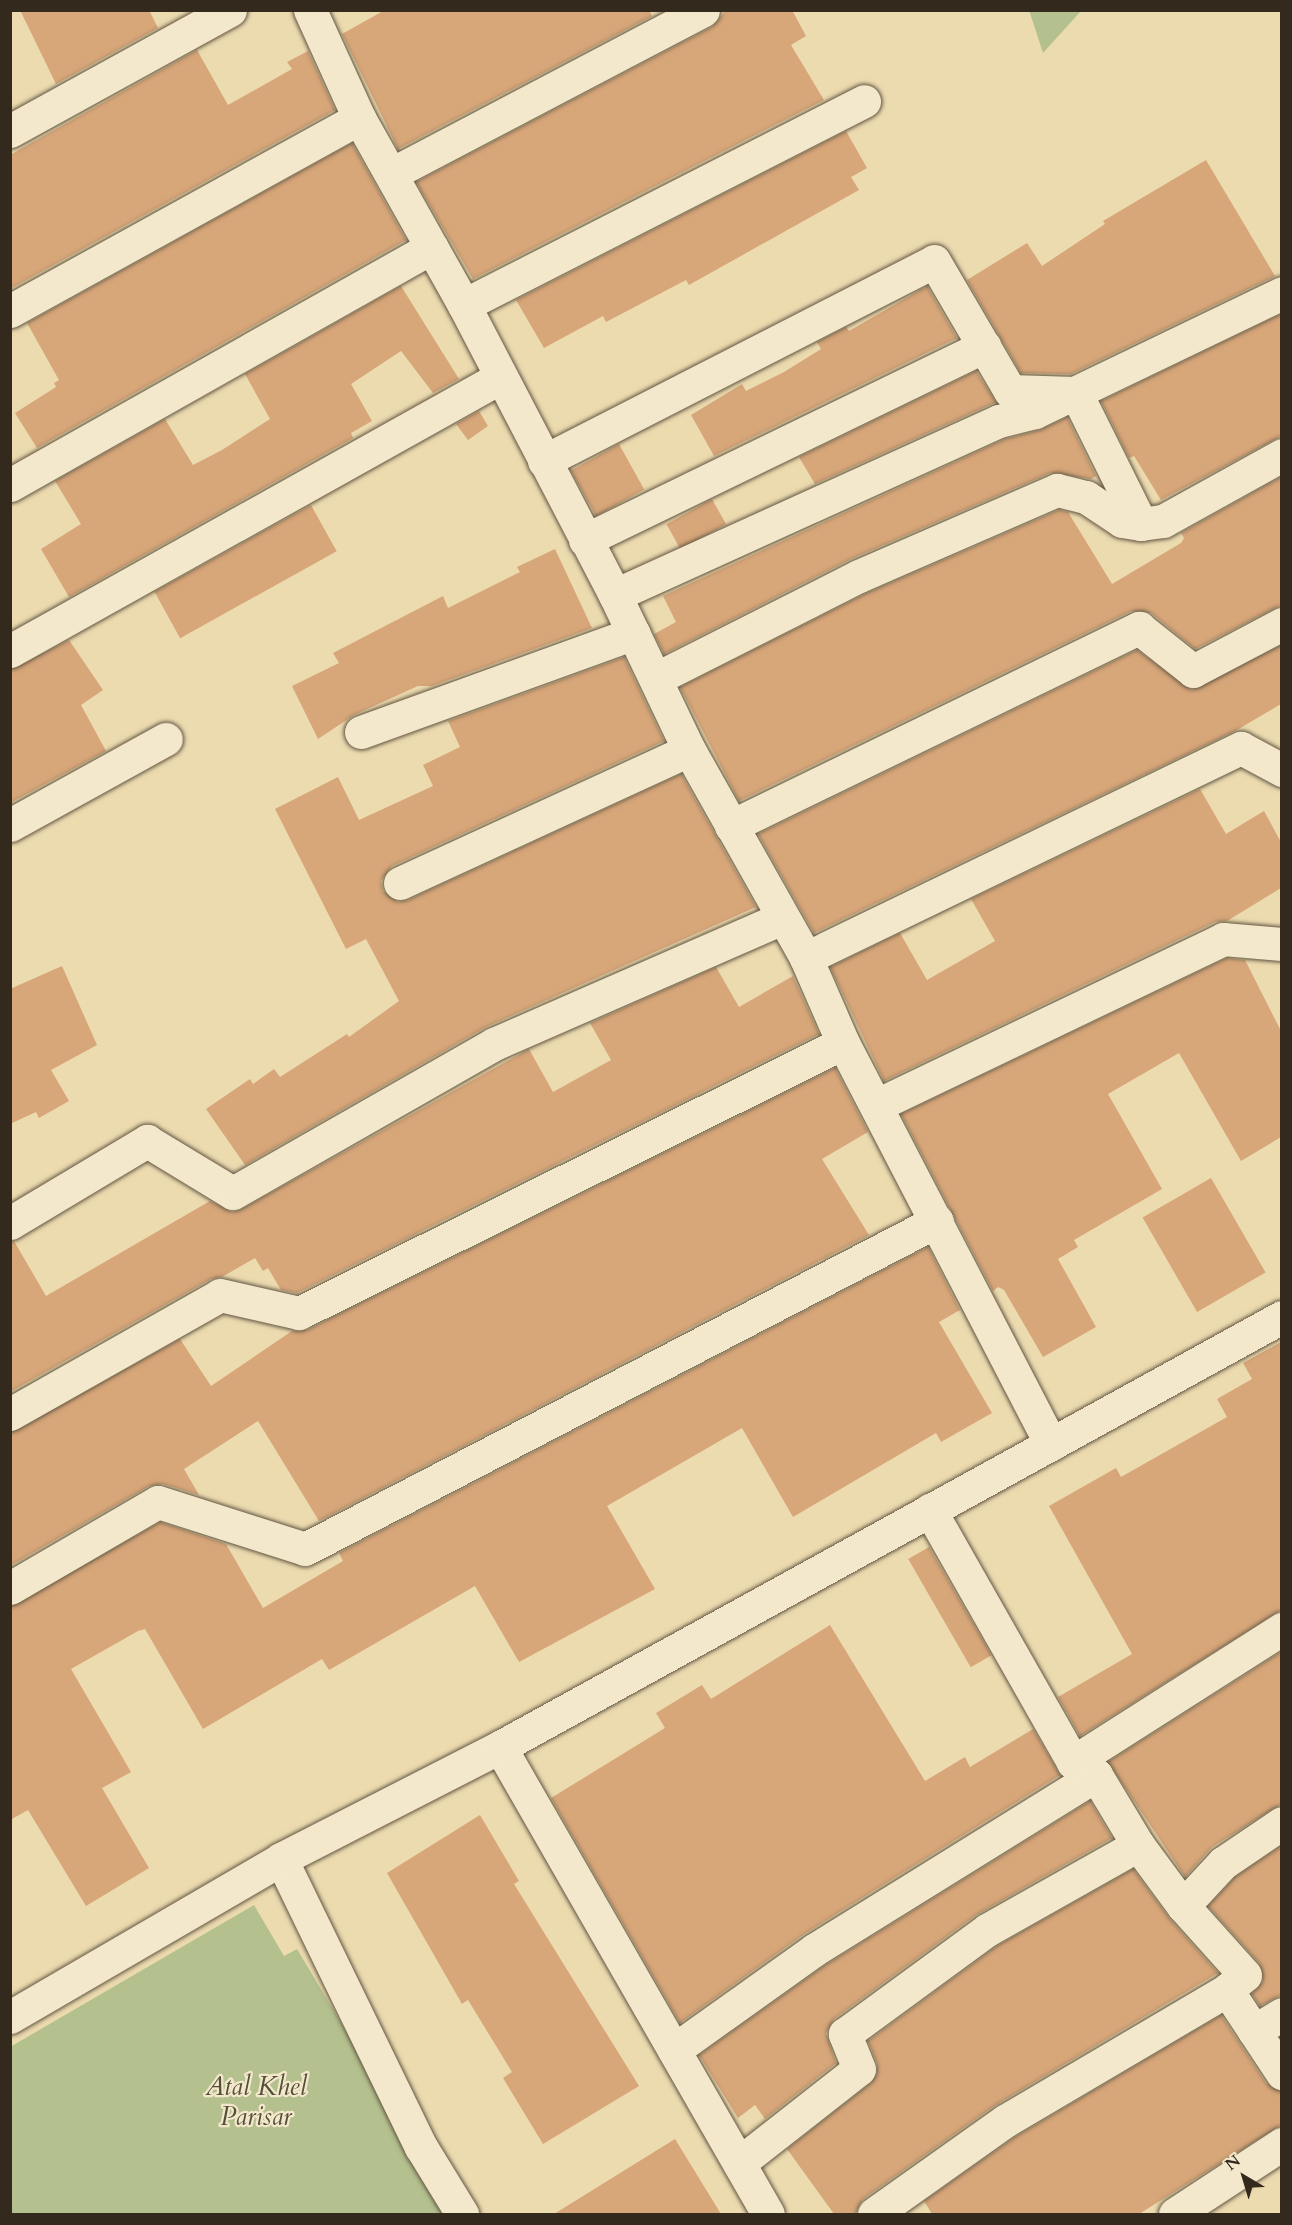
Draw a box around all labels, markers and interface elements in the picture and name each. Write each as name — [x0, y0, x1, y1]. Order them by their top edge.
park label: Atal Khel Parisar — [205, 2071, 307, 2132]
north arrow — [1214, 2147, 1274, 2207]
text: N — [1221, 2150, 1245, 2176]

